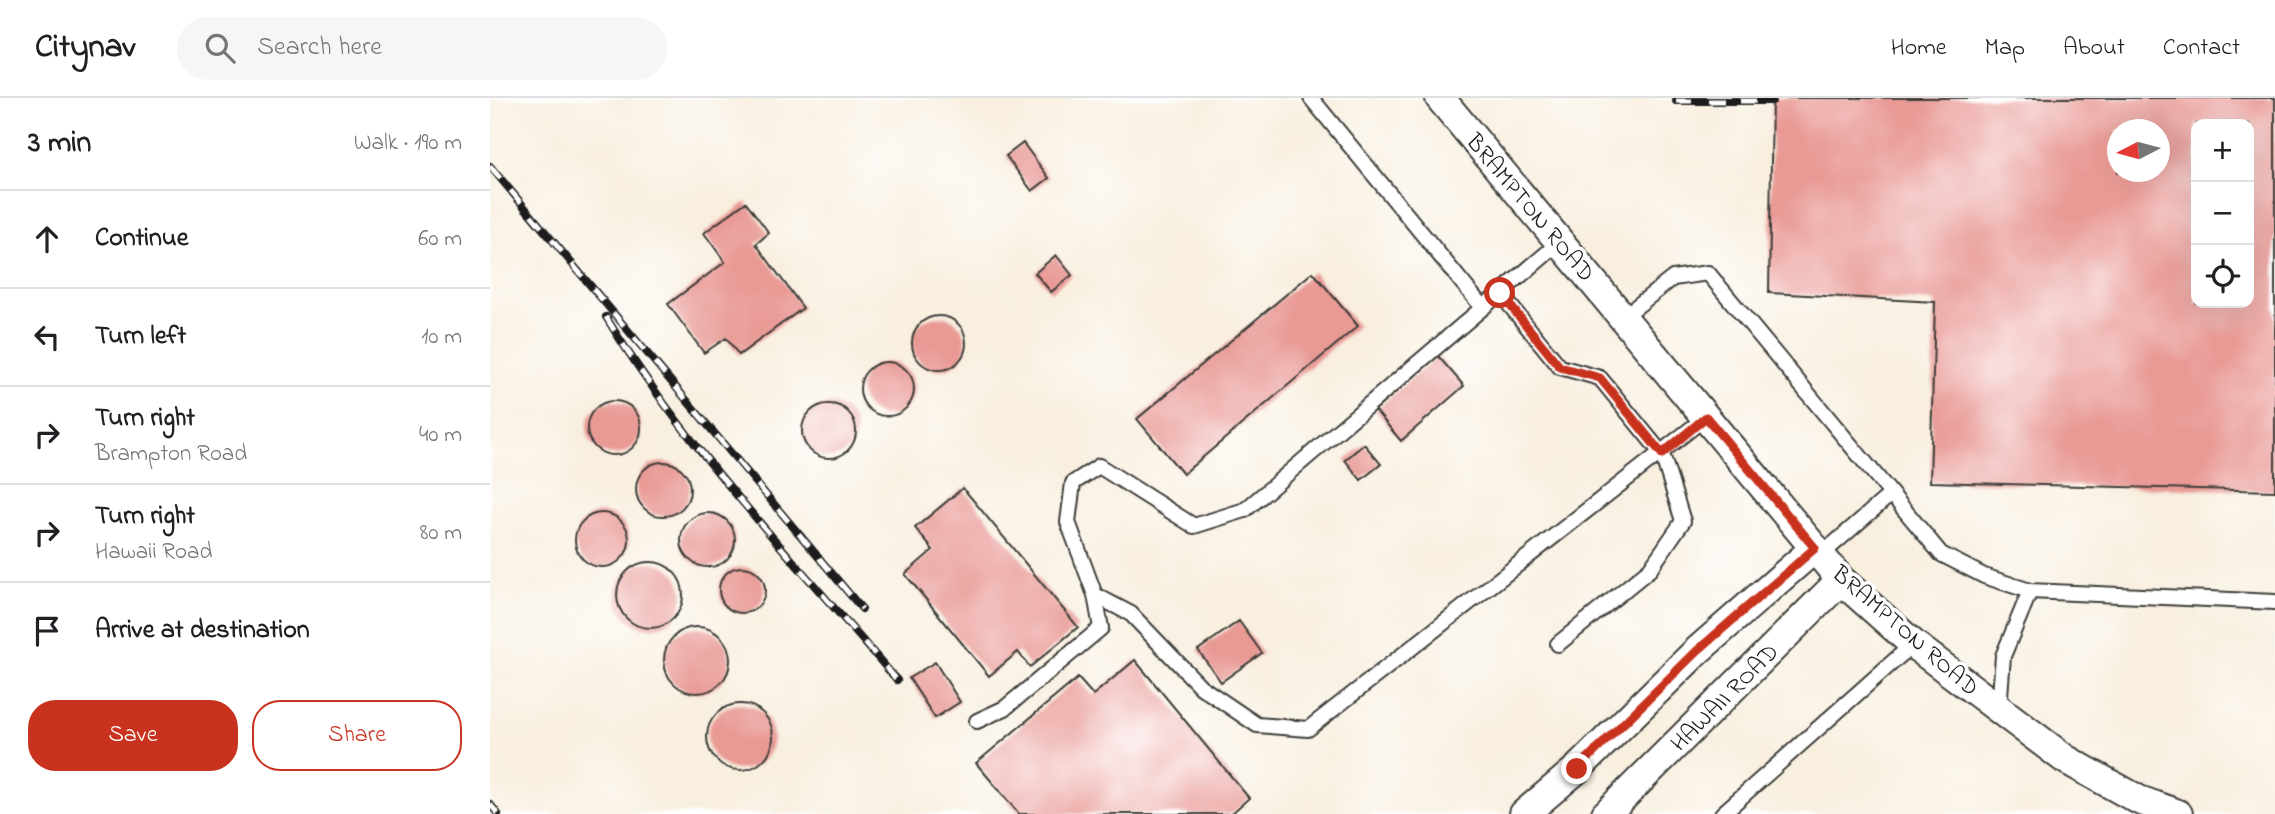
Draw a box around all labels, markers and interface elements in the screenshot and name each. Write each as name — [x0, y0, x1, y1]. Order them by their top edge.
search box — [177, 17, 667, 80]
text: Citynav — [35, 24, 135, 72]
icon: search — [201, 29, 239, 67]
text: Search here — [257, 29, 382, 67]
text: Home — [1891, 31, 1947, 66]
text: Map — [1985, 31, 2025, 66]
text: About — [2063, 31, 2125, 66]
text: Contact — [2163, 31, 2240, 66]
north arrow — [2107, 119, 2170, 182]
map controls — [2191, 119, 2254, 308]
button: + — [2191, 119, 2254, 182]
text: 3 min — [28, 122, 91, 166]
street label: BRAMPTON ROAD — [1456, 126, 1602, 291]
text: Walk · 190 m — [354, 127, 462, 160]
button: − — [2191, 182, 2254, 245]
icon: ahead — [28, 220, 66, 258]
text: Continue — [95, 220, 188, 258]
text: 60 m — [418, 223, 462, 256]
button: locate — [2191, 245, 2254, 308]
route start — [1484, 277, 1515, 308]
icon: left — [28, 318, 66, 356]
text: Turn left — [95, 318, 186, 356]
text: 10 m — [421, 321, 462, 354]
text: Turn right — [95, 400, 195, 438]
icon: right — [28, 416, 66, 454]
text: 40 m — [419, 419, 462, 452]
text: Brampton Road — [95, 438, 247, 471]
text: Turn right — [95, 498, 195, 536]
icon: right — [28, 514, 66, 552]
text: 80 m — [420, 517, 462, 550]
text: Hawaii Road — [95, 536, 212, 569]
street label: BRAMPTON ROAD — [1822, 557, 1986, 706]
icon: arrive — [28, 612, 66, 650]
text: Arrive at destination — [95, 612, 310, 650]
street label: HAWAII ROAD — [1664, 637, 1788, 761]
button: Save — [28, 700, 238, 771]
button: Share — [252, 700, 462, 771]
route end — [1561, 753, 1592, 784]

